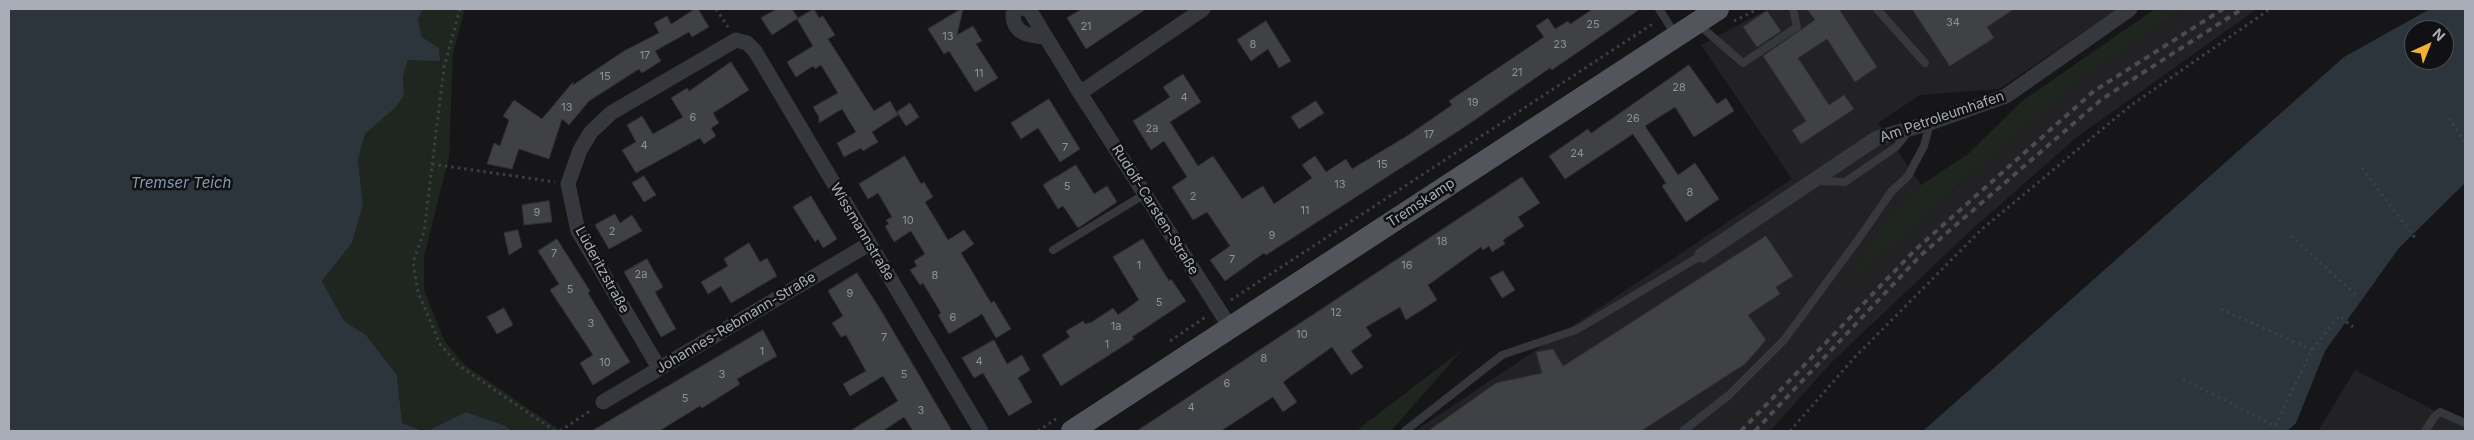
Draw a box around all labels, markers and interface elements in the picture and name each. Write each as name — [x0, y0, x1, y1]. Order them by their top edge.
house number: 34 — [1946, 16, 1960, 30]
house number: 25 — [1586, 18, 1600, 32]
house number: 21 — [1080, 20, 1092, 34]
north arrow — [2404, 20, 2454, 70]
text: N — [2429, 25, 2449, 44]
house number: 13 — [942, 30, 954, 44]
house number: 8 — [1250, 38, 1256, 52]
house number: 23 — [1553, 38, 1567, 52]
house number: 17 — [640, 49, 650, 63]
house number: 21 — [1511, 66, 1523, 80]
house number: 11 — [975, 67, 983, 81]
house number: 15 — [599, 70, 611, 84]
house number: 28 — [1672, 81, 1686, 95]
street label: Am Petroleumhafen — [1878, 88, 2006, 146]
house number: 4 — [1180, 91, 1188, 105]
house number: 19 — [1467, 96, 1479, 110]
house number: 13 — [561, 101, 573, 115]
house number: 6 — [690, 111, 696, 125]
house number: 26 — [1626, 112, 1640, 126]
house number: 2a — [1146, 122, 1158, 136]
house number: 17 — [1424, 128, 1434, 142]
house number: 4 — [640, 139, 648, 153]
house number: 7 — [1062, 141, 1068, 155]
street label: Rudolf-Carsten-Straße — [1108, 142, 1202, 278]
house number: 24 — [1570, 147, 1584, 161]
house number: 15 — [1376, 158, 1388, 172]
water label: Tremser Teich — [131, 174, 231, 192]
street label: Tremskamp — [1384, 175, 1458, 231]
house number: 13 — [1334, 178, 1346, 192]
street label: Wissmannstraße — [826, 180, 898, 284]
house number: 5 — [1064, 180, 1070, 194]
house number: 8 — [1687, 186, 1693, 200]
house number: 2 — [1190, 190, 1196, 204]
house number: 11 — [1301, 204, 1309, 218]
house number: 9 — [534, 206, 540, 220]
house number: 10 — [902, 214, 914, 228]
street label: Lüderitzstraße — [571, 224, 633, 316]
house number: 2 — [609, 225, 615, 239]
house number: 9 — [1269, 229, 1275, 243]
house number: 18 — [1436, 235, 1448, 249]
house number: 7 — [551, 247, 557, 261]
house number: 7 — [1229, 253, 1235, 267]
house number: 1 — [1137, 259, 1141, 273]
house number: 16 — [1401, 259, 1413, 273]
house number: 2a — [635, 268, 647, 282]
street label: Johannes-Rebmann-Straße — [653, 269, 819, 377]
house number: 8 — [932, 269, 938, 283]
house number: 5 — [567, 283, 573, 297]
house number: 9 — [847, 287, 853, 301]
house number: 5 — [1156, 296, 1162, 310]
house number: 12 — [1330, 306, 1342, 320]
house number: 6 — [950, 311, 956, 325]
house number: 3 — [588, 317, 594, 331]
house number: 1a — [1111, 320, 1121, 334]
house number: 10 — [1296, 328, 1308, 342]
house number: 7 — [881, 331, 887, 345]
house number: 1 — [1105, 338, 1109, 352]
house number: 1 — [760, 345, 764, 359]
house number: 8 — [1261, 352, 1267, 366]
house number: 4 — [975, 355, 983, 369]
house number: 10 — [599, 356, 611, 370]
house number: 3 — [719, 368, 725, 382]
house number: 5 — [901, 368, 907, 382]
house number: 6 — [1224, 377, 1230, 391]
house number: 5 — [682, 392, 688, 406]
house number: 4 — [1187, 401, 1195, 415]
house number: 3 — [918, 404, 924, 418]

